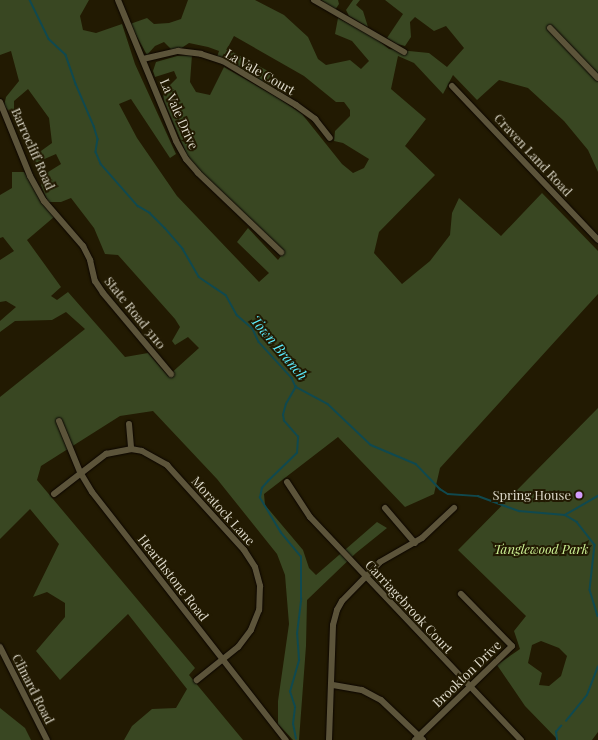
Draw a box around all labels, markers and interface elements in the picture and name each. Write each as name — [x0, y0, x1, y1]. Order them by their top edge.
street label: La Vale Court — [222, 46, 298, 98]
street label: La Vale Drive — [156, 76, 202, 152]
street label: Barrocliff Road — [8, 106, 58, 192]
street label: Craven Land Road — [491, 110, 575, 200]
street label: State Road 3110 — [101, 274, 169, 352]
water label: Town Branch — [247, 312, 311, 384]
street label: Moratock Lane — [188, 473, 258, 549]
place label: Spring House — [492, 487, 571, 503]
marker: Spring House — [574, 490, 584, 500]
street label: Hearthstone Road — [134, 532, 212, 624]
park label: Tanglewood Park — [494, 541, 588, 557]
street label: Carriagebrook Court — [362, 557, 456, 657]
street label: Brookton Drive — [429, 637, 505, 711]
street label: Clinard Road — [9, 651, 57, 727]

